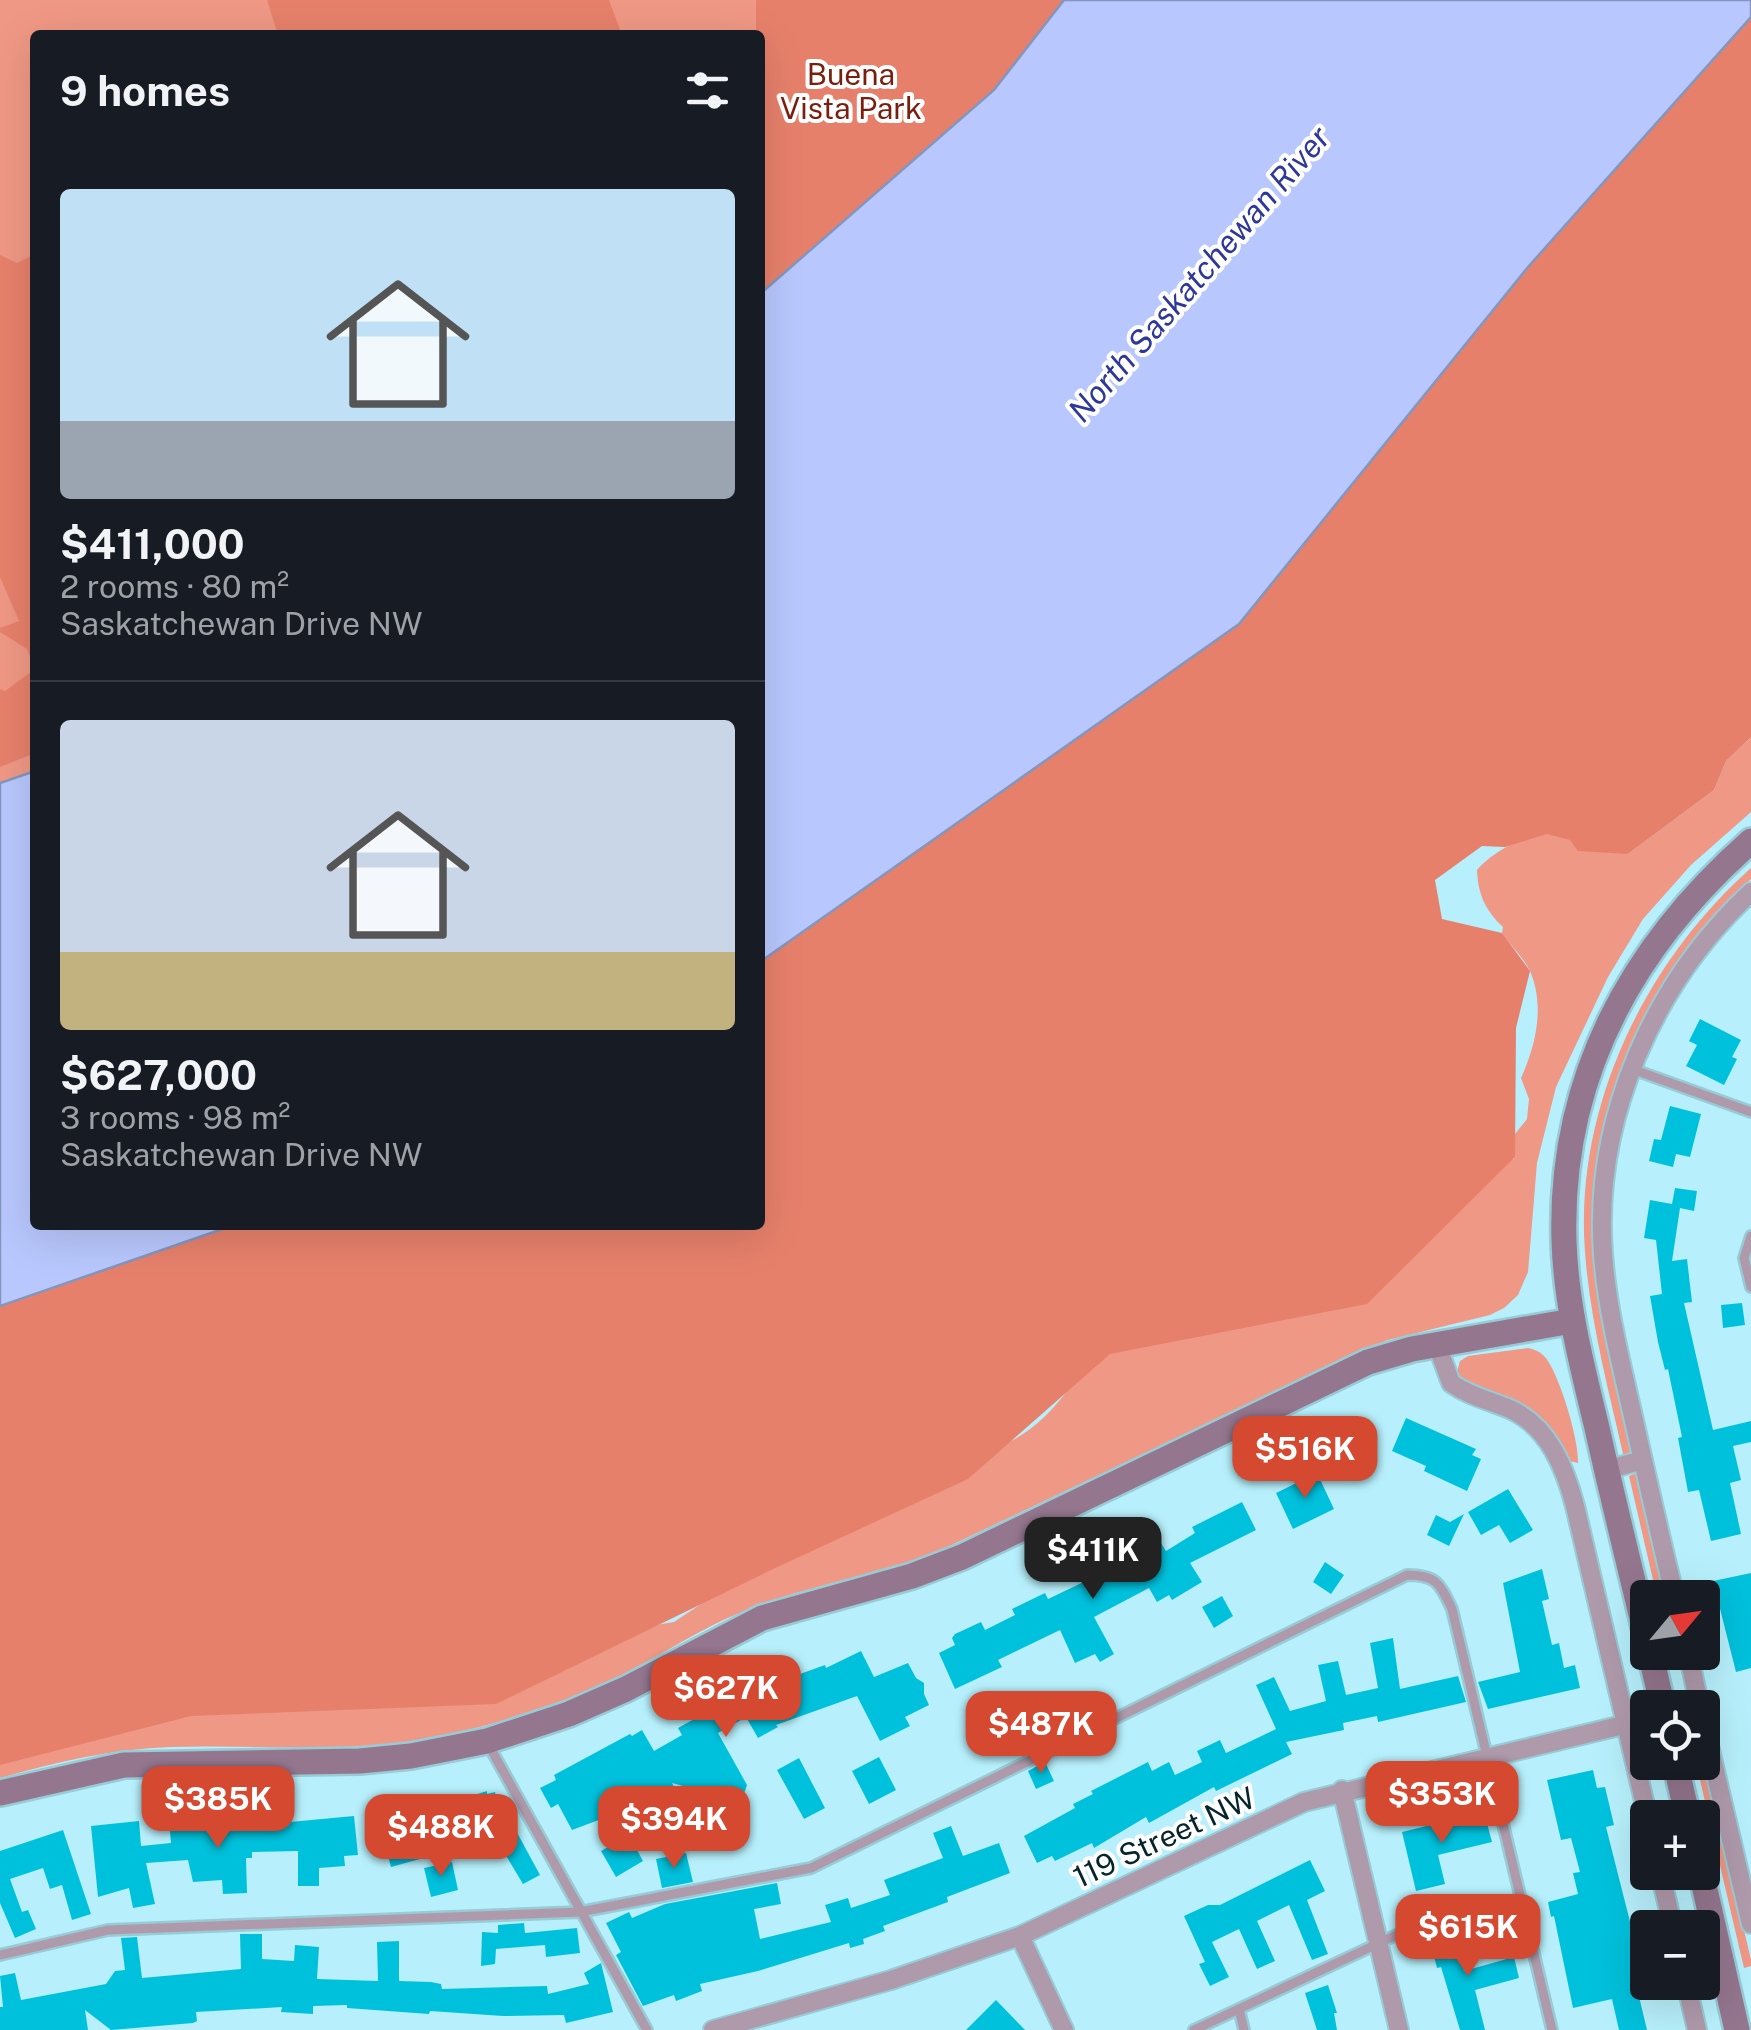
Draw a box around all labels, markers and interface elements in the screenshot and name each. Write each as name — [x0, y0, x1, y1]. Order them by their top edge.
park label: Buena Vista Park — [780, 56, 922, 126]
icon: filters — [680, 63, 735, 118]
text: 9 homes — [60, 66, 230, 115]
water label: North Saskatchewan River — [1061, 118, 1338, 429]
icon: home — [308, 254, 488, 434]
text: $411,000 — [60, 519, 245, 568]
text: 2 rooms · 80 m² — [60, 568, 289, 605]
text: Saskatchewan Drive NW — [60, 605, 422, 642]
icon: home — [308, 785, 488, 965]
text: $627,000 — [60, 1050, 257, 1099]
text: 3 rooms · 98 m² — [60, 1099, 290, 1136]
text: Saskatchewan Drive NW — [60, 1136, 422, 1173]
pin: $516K — [1235, 1416, 1375, 1501]
text: $516K — [1254, 1430, 1356, 1467]
pin: $411K — [1023, 1517, 1163, 1602]
text: $411K — [1046, 1531, 1140, 1568]
north arrow — [1630, 1580, 1720, 1670]
map controls — [1630, 1580, 1720, 2000]
pin: $627K — [656, 1655, 796, 1740]
text: $627K — [673, 1669, 779, 1706]
button: locate — [1630, 1690, 1720, 1780]
pin: $487K — [971, 1691, 1111, 1776]
text: $487K — [988, 1705, 1094, 1742]
pin: $353K — [1372, 1761, 1512, 1846]
pin: $385K — [148, 1766, 288, 1851]
text: $353K — [1388, 1775, 1496, 1812]
street label: 119 Street NW — [1067, 1779, 1261, 1895]
text: $385K — [164, 1780, 272, 1817]
pin: $394K — [604, 1786, 744, 1871]
pin: $488K — [371, 1794, 511, 1879]
text: $394K — [620, 1800, 728, 1837]
button: + — [1630, 1800, 1720, 1890]
text: $488K — [387, 1808, 495, 1845]
pin: $615K — [1398, 1894, 1538, 1979]
text: $615K — [1417, 1908, 1519, 1945]
button: − — [1630, 1910, 1720, 2000]

